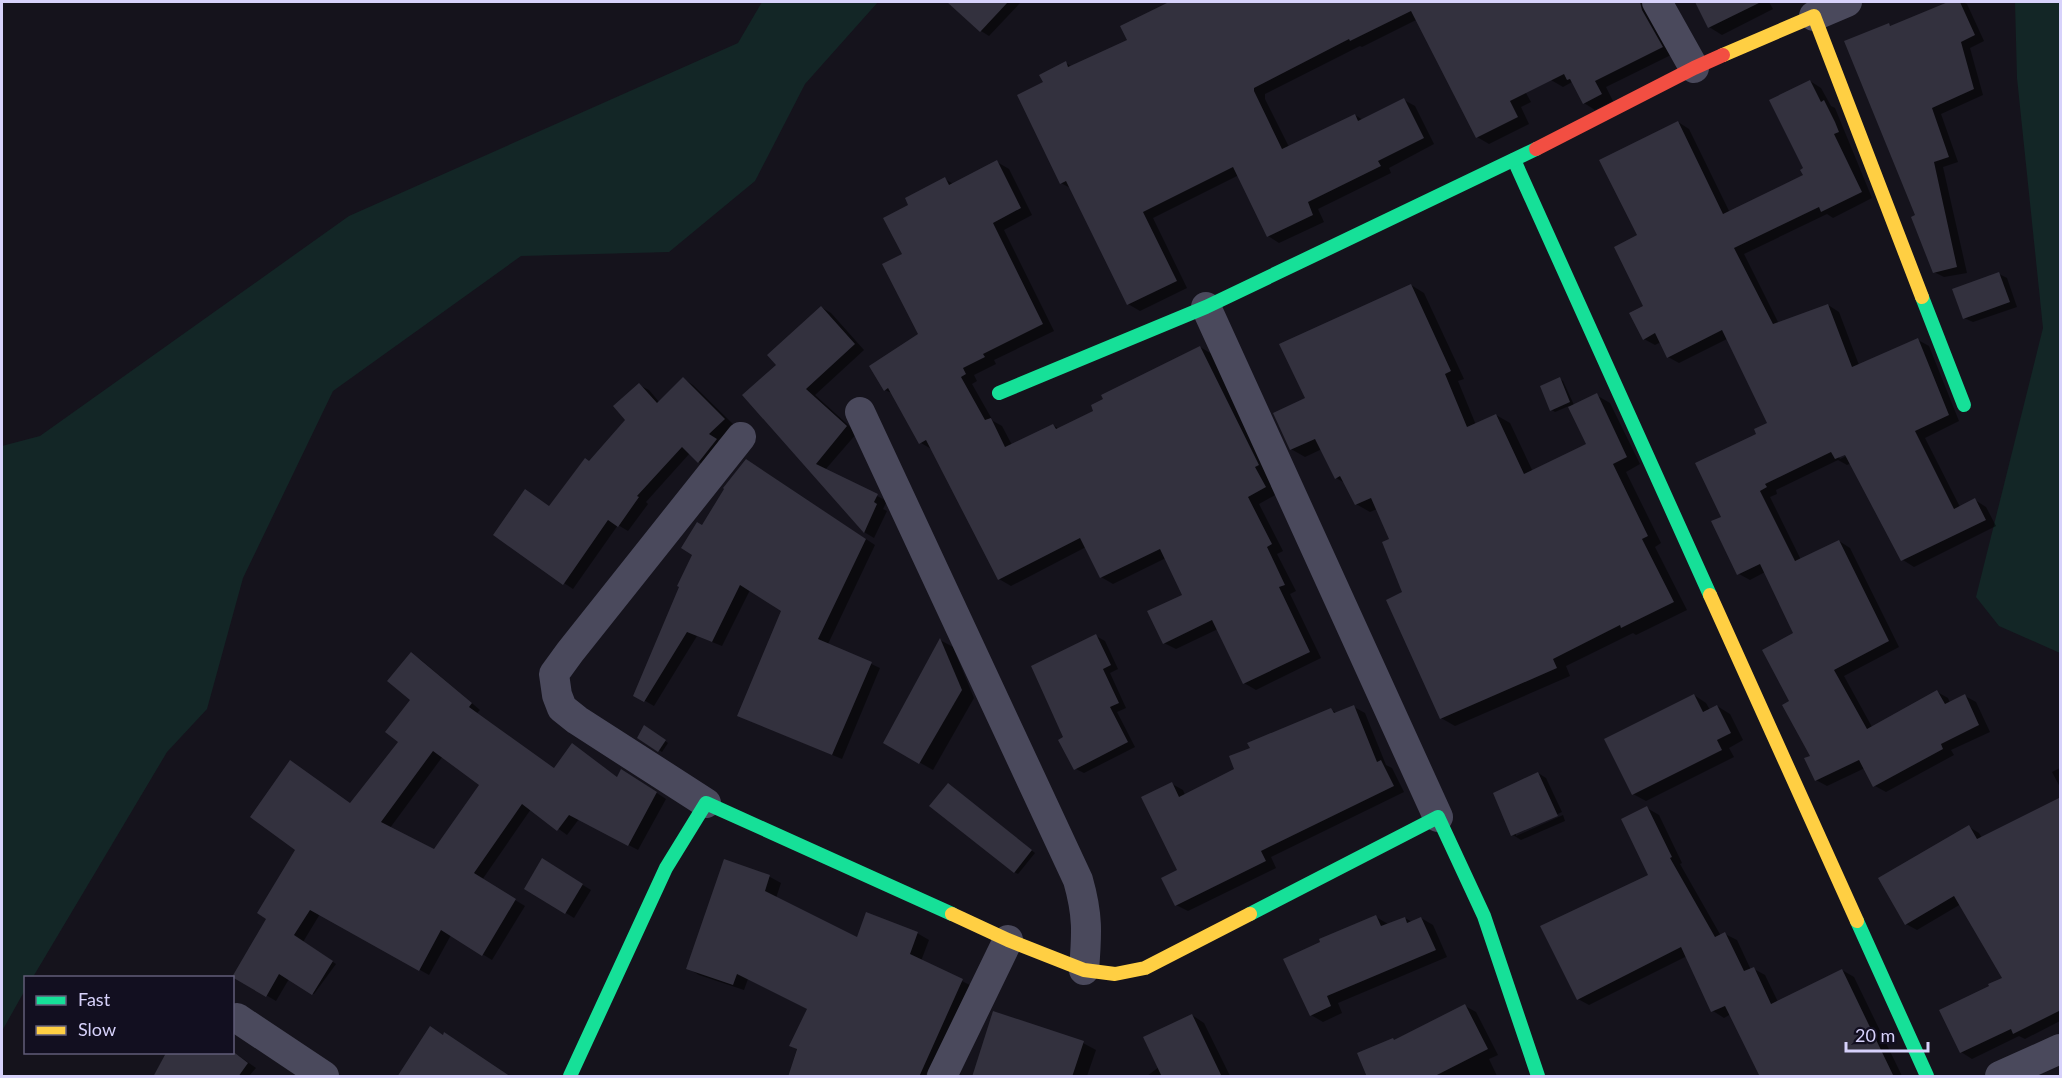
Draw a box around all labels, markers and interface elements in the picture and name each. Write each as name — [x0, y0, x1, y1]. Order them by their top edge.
legend — [24, 976, 234, 1054]
text: Fast — [78, 988, 111, 1010]
scale bar — [1846, 1015, 1928, 1053]
text: Slow — [78, 1018, 116, 1040]
text: 20 m — [1855, 1024, 1895, 1046]

